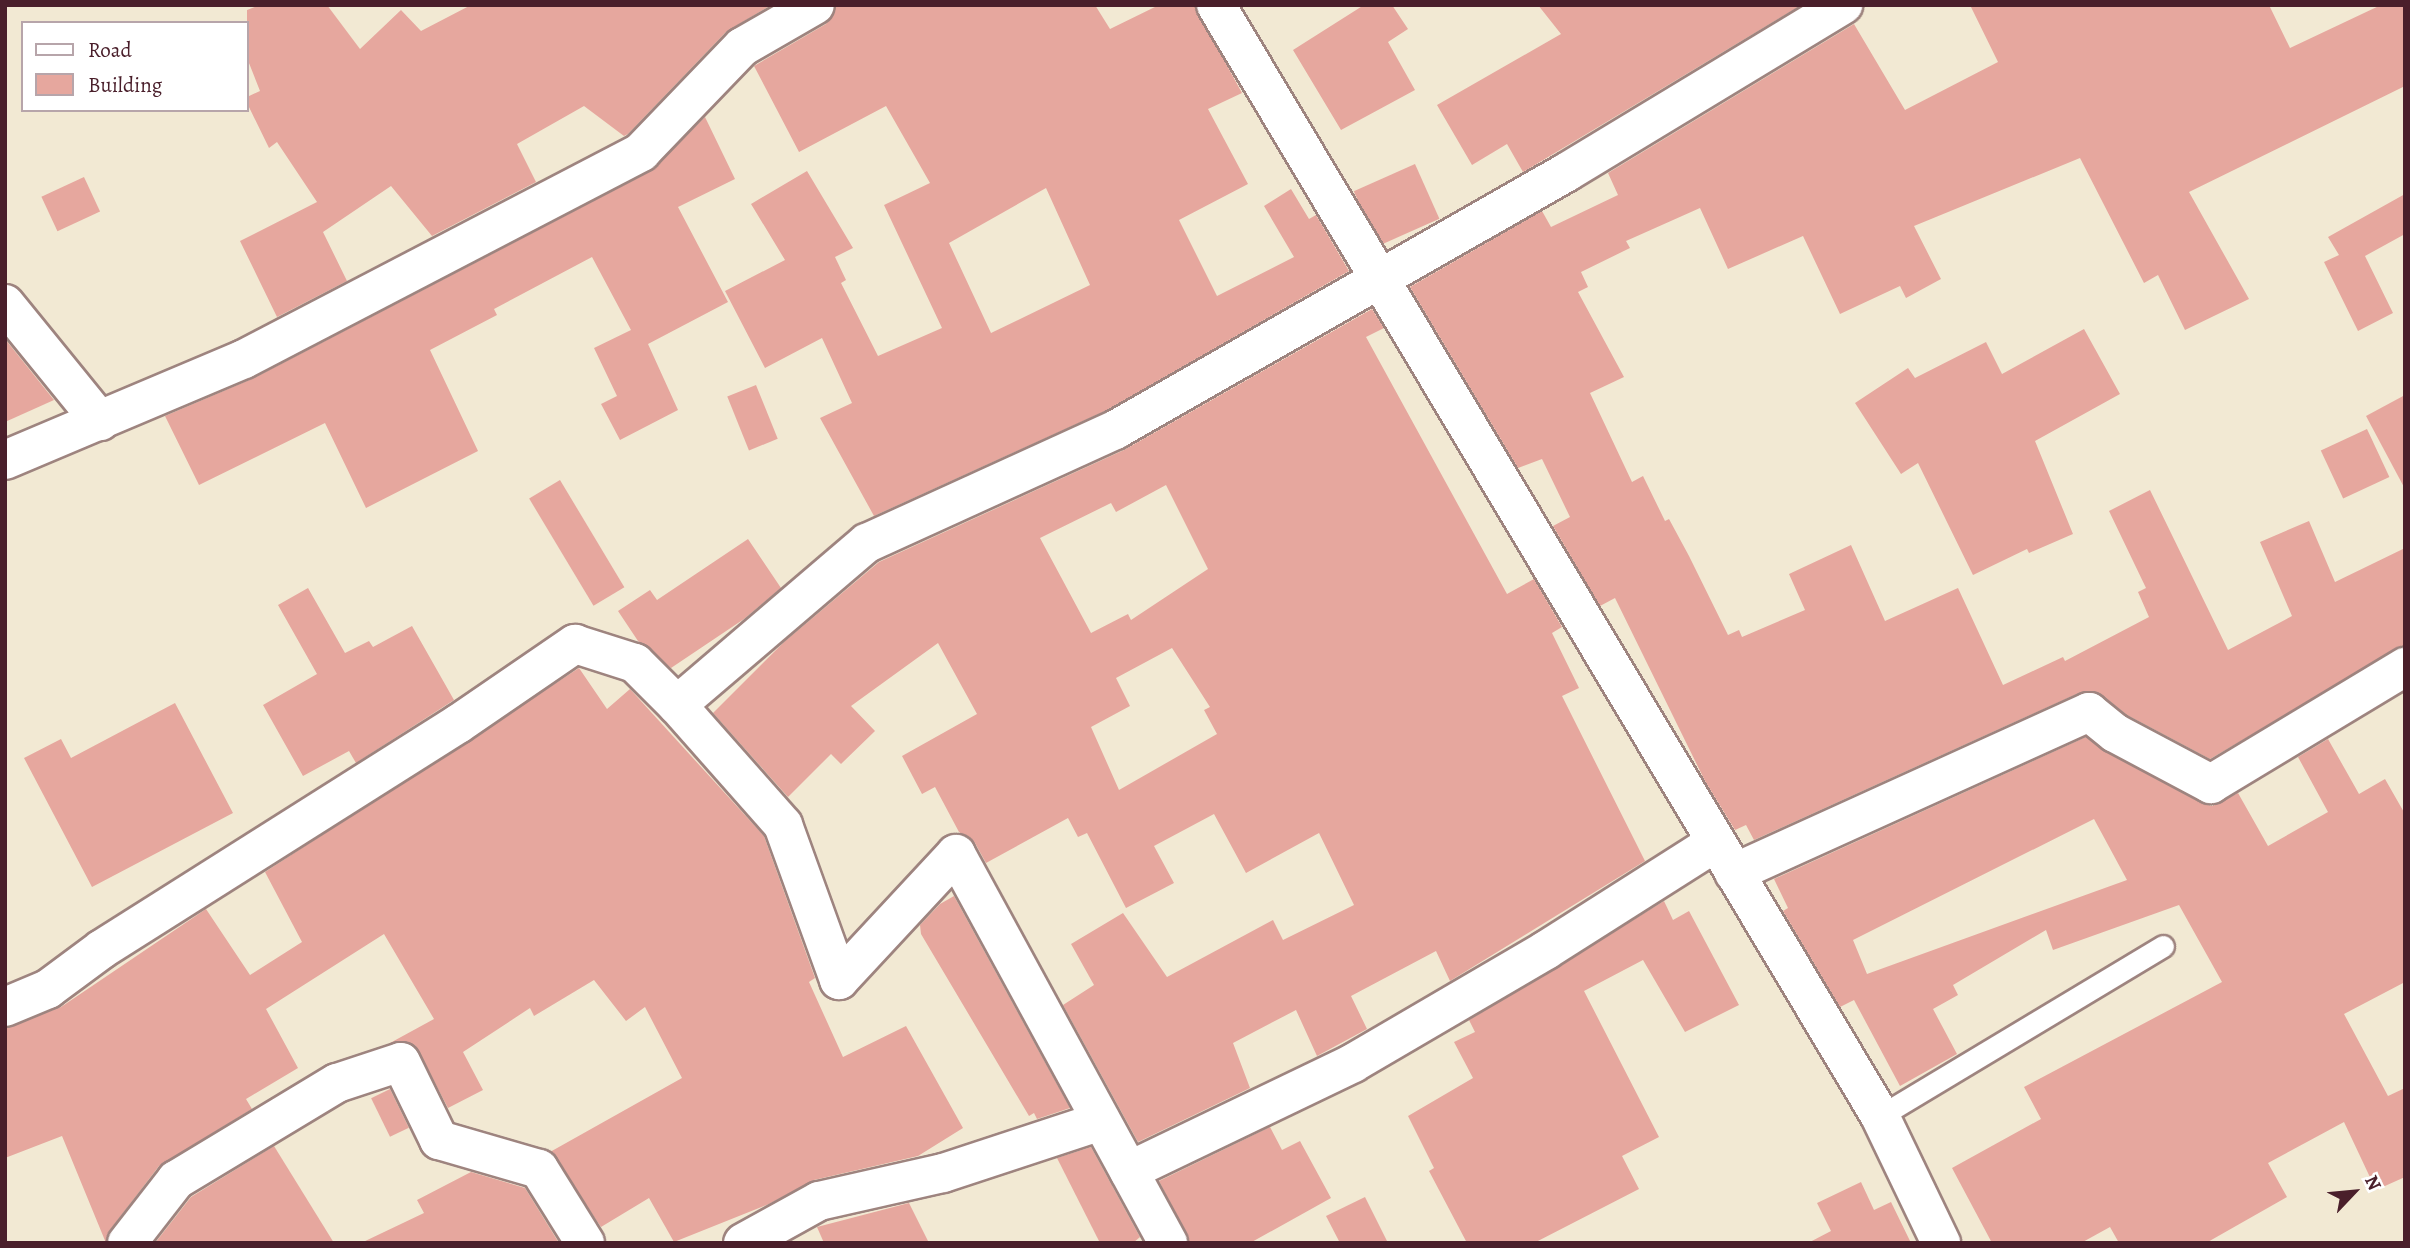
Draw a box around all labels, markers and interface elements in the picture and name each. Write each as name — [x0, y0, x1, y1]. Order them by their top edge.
legend — [21, 21, 248, 112]
text: Road — [88, 36, 132, 64]
text: Building — [88, 71, 162, 99]
north arrow — [2319, 1157, 2389, 1227]
text: N — [2358, 1171, 2388, 1195]

